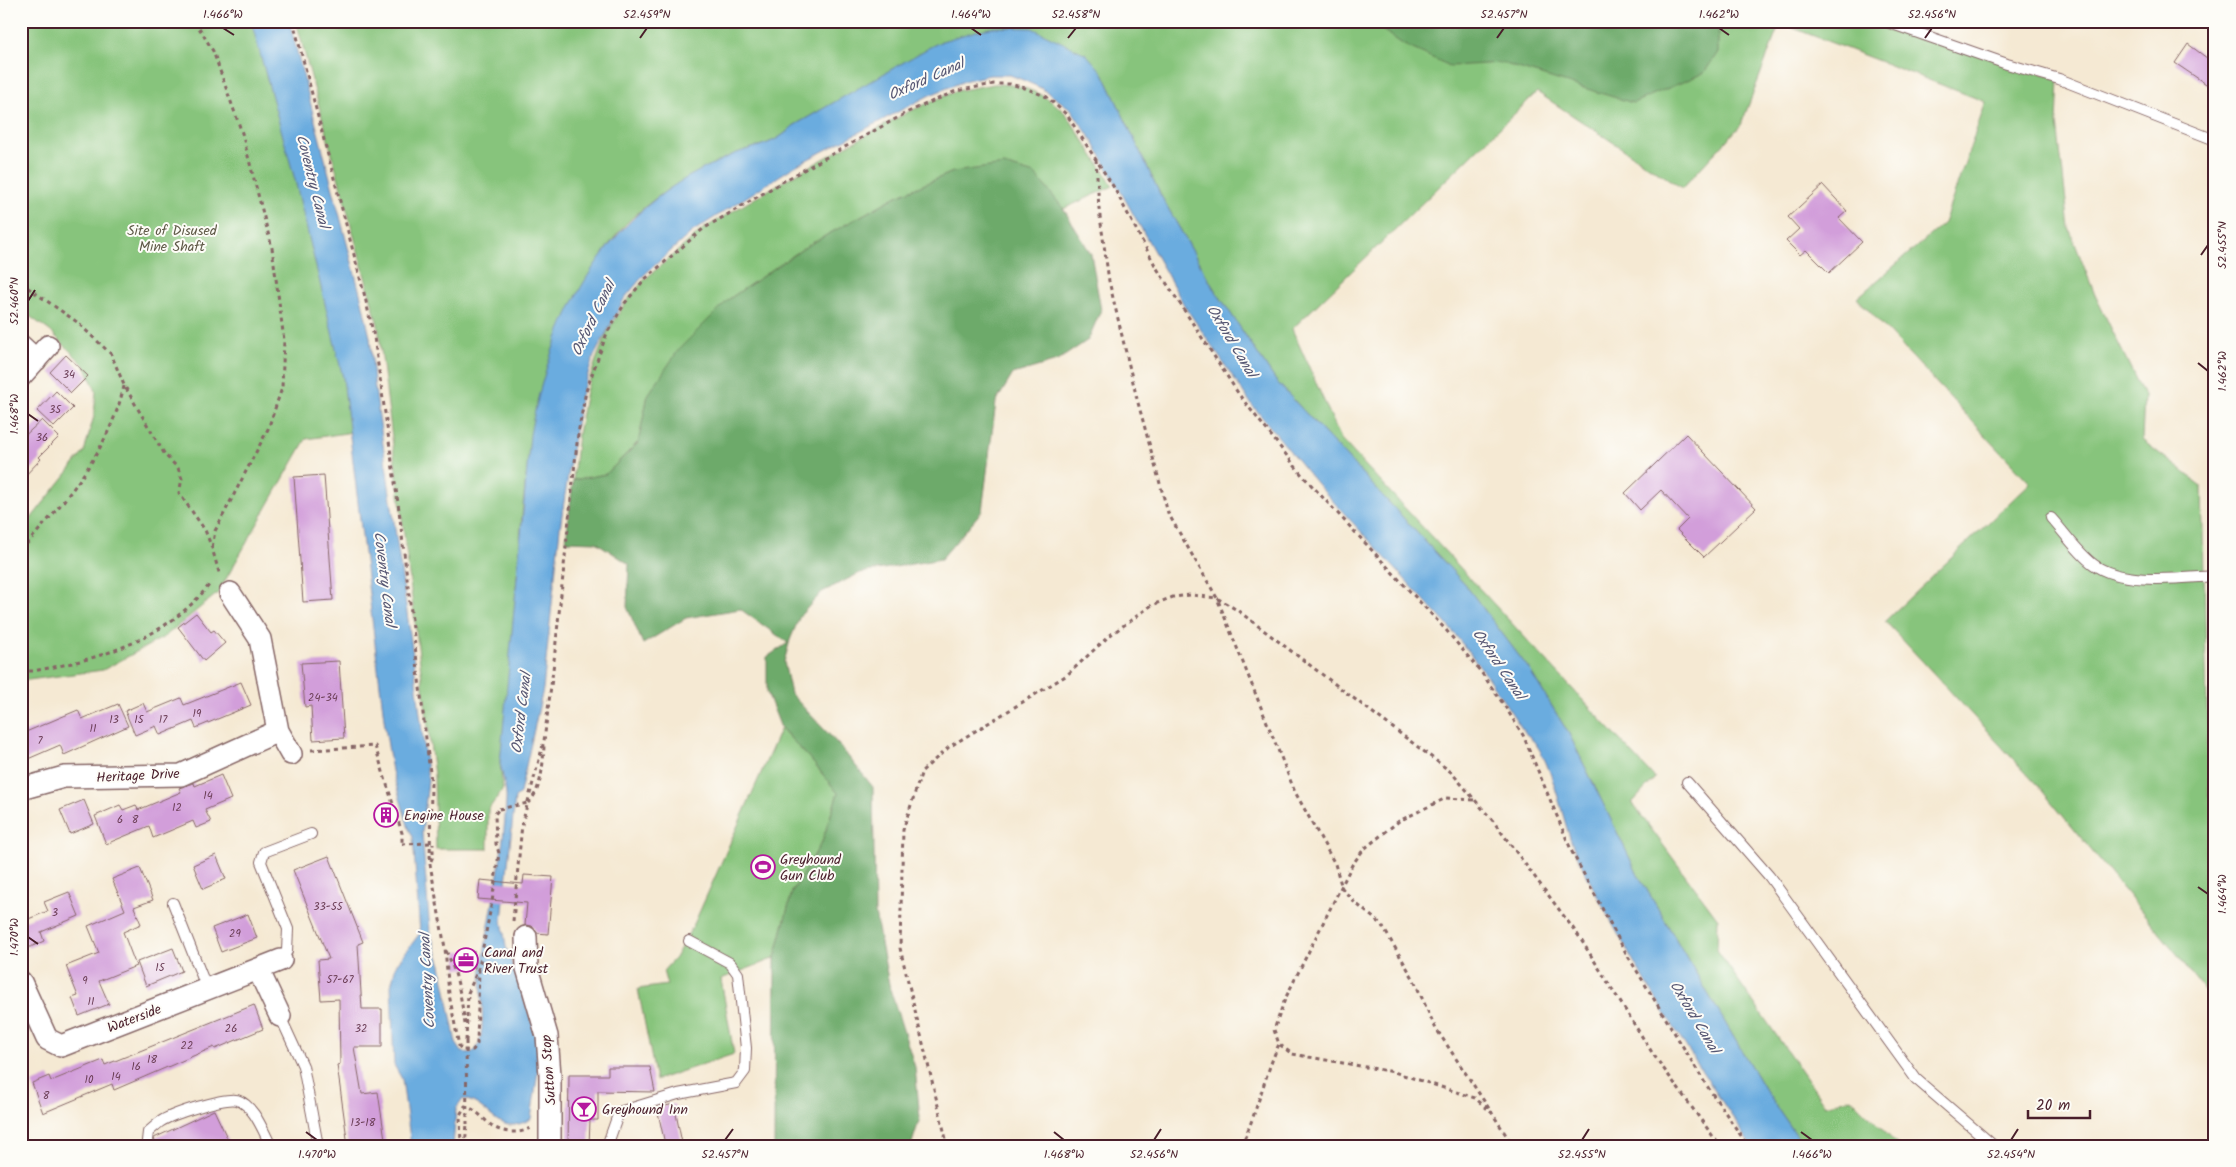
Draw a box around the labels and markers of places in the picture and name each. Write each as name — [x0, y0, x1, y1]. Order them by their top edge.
building icon: Engine House — [373, 802, 399, 828]
place label: Engine House — [404, 805, 484, 827]
place label: Greyhound Gun Club — [780, 849, 842, 887]
sports icon: Greyhound Gun Club — [750, 854, 776, 880]
place label: Canal and River Trust — [484, 942, 549, 980]
office icon: Canal and River Trust — [453, 947, 479, 973]
bar icon: Greyhound Inn — [571, 1096, 597, 1122]
place label: Greyhound Inn — [602, 1099, 688, 1121]

